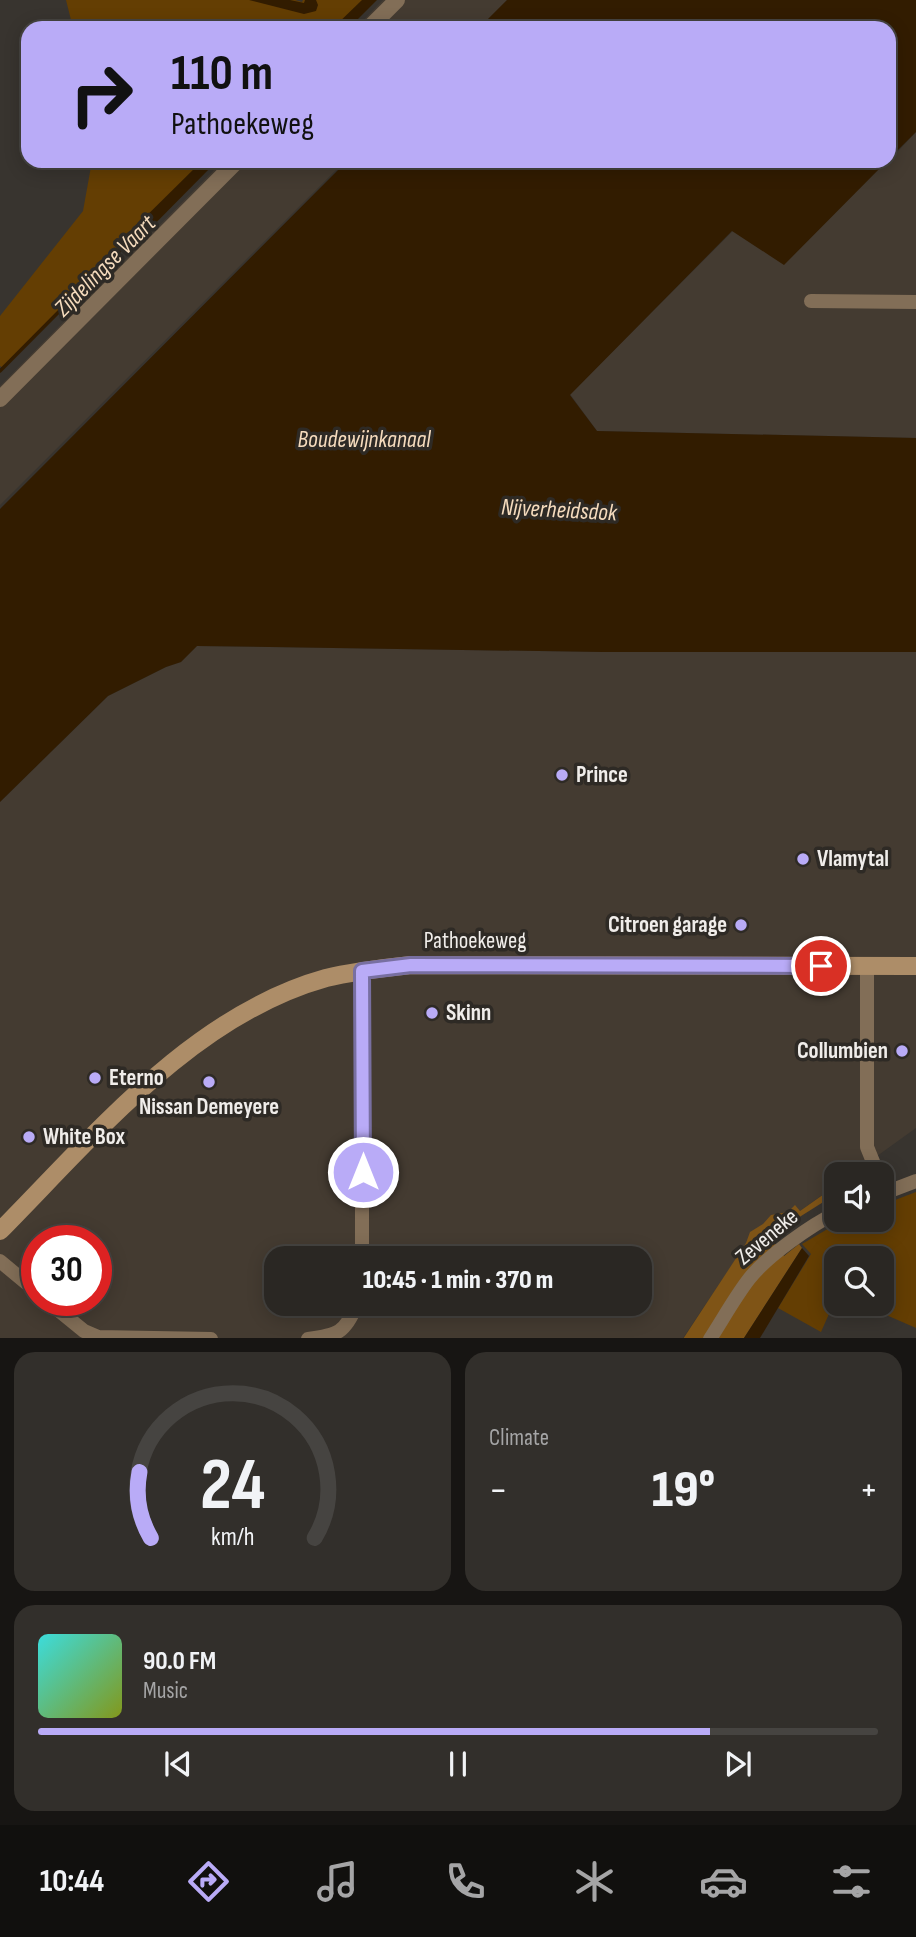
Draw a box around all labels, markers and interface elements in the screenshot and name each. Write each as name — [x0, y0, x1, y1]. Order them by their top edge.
text: 110 m — [171, 45, 273, 104]
icon: right — [56, 49, 147, 140]
text: Pathoekeweg — [171, 105, 314, 144]
water label: Zijdelingse Vaart — [48, 209, 162, 323]
water label: Boudewijnkanaal — [297, 425, 431, 454]
water label: Nijverheidsdok — [500, 492, 619, 528]
place label: Prince — [576, 761, 628, 789]
marker: Prince — [554, 767, 570, 783]
place label: Vlamytal — [817, 845, 889, 873]
marker: Vlamytal — [795, 851, 811, 867]
place label: Citroen garage — [608, 911, 727, 939]
marker: Citroen garage — [733, 917, 749, 933]
street label: Pathoekeweg — [424, 927, 526, 955]
pin — [791, 936, 851, 996]
icon: arrive — [802, 947, 840, 985]
place label: Skinn — [446, 999, 491, 1027]
marker: Skinn — [424, 1005, 440, 1021]
place label: Collumbien — [797, 1037, 888, 1065]
marker: Collumbien — [894, 1043, 910, 1059]
place label: Eterno — [109, 1064, 164, 1092]
marker: Eterno — [87, 1070, 103, 1086]
marker: Nissan Demeyere — [201, 1074, 217, 1090]
place label: Nissan Demeyere — [139, 1093, 279, 1121]
place label: White Box — [43, 1123, 126, 1151]
marker: White Box — [21, 1129, 37, 1145]
position arrow — [326, 1135, 400, 1209]
map controls — [824, 1162, 894, 1316]
button: sound — [824, 1162, 894, 1232]
street label: Zeveneke — [730, 1203, 804, 1271]
speed limit sign: 30 — [21, 1225, 112, 1316]
button: search — [824, 1246, 894, 1316]
text: 10:45 · 1 min · 370 m — [363, 1265, 553, 1296]
text: Climate — [489, 1424, 549, 1452]
text: 24 — [200, 1442, 265, 1530]
text: 19° — [652, 1459, 715, 1522]
text: − — [489, 1468, 508, 1513]
text: + — [859, 1468, 878, 1513]
text: km/h — [211, 1521, 254, 1552]
text: 90.0 FM — [143, 1646, 216, 1677]
text: Music — [143, 1677, 188, 1705]
icon: previous — [159, 1745, 197, 1783]
icon: pause — [439, 1745, 477, 1783]
icon: next — [719, 1745, 757, 1783]
icon: directions — [184, 1857, 233, 1906]
icon: music — [313, 1857, 362, 1906]
icon: phone — [441, 1857, 490, 1906]
icon: climate — [570, 1857, 619, 1906]
icon: car — [699, 1857, 748, 1906]
icon: filters — [827, 1857, 876, 1906]
text: 10:44 — [40, 1862, 104, 1901]

